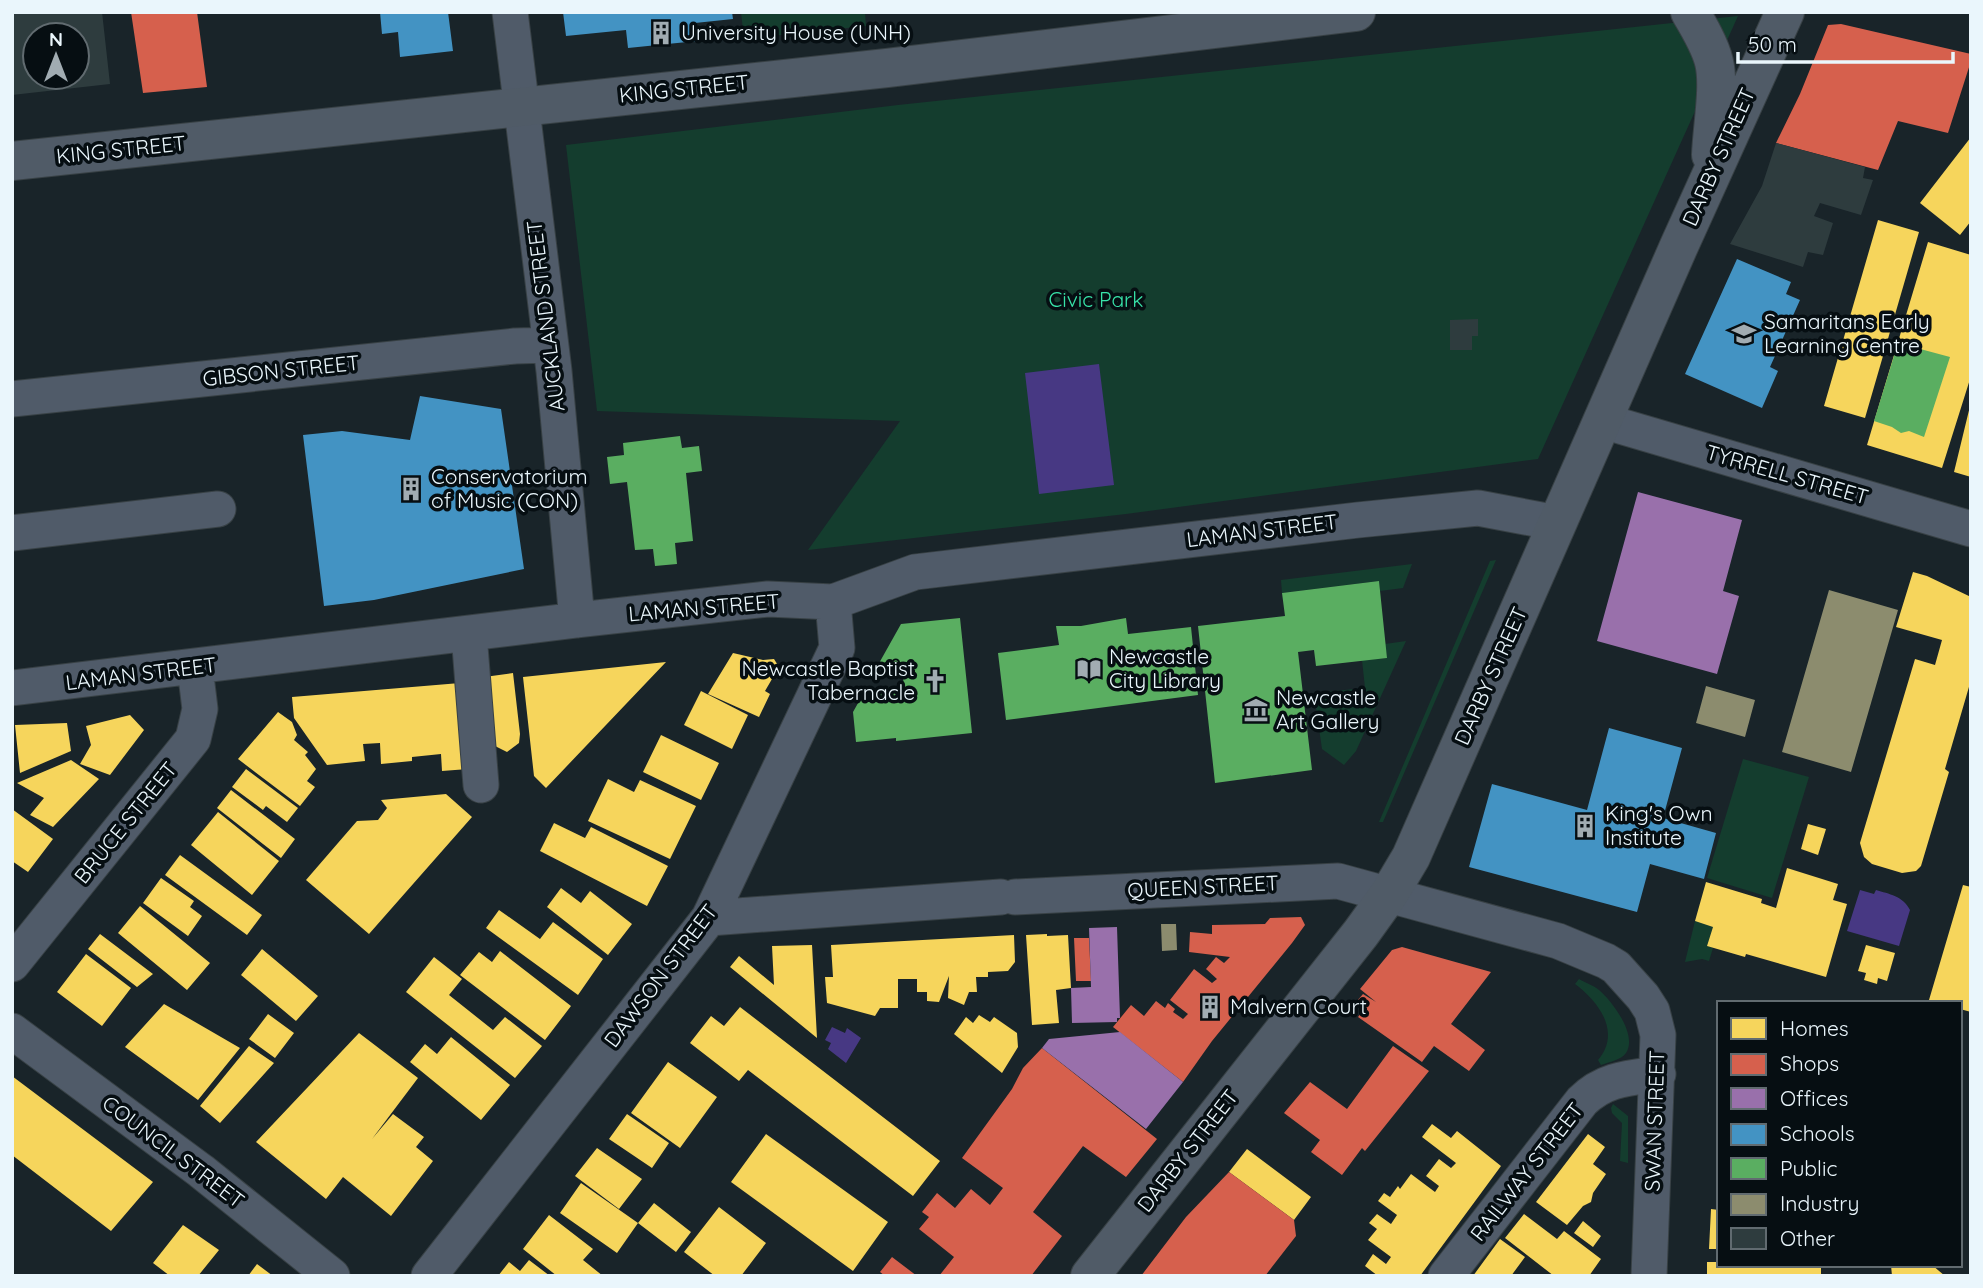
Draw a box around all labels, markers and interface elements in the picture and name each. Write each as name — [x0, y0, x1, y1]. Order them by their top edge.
building icon: University House (UNH) — [647, 19, 675, 47]
place label: University House (UNH) — [681, 19, 911, 45]
north arrow — [21, 21, 91, 91]
scale bar — [1738, 21, 1953, 65]
text: N — [49, 27, 63, 51]
text: 50 m — [1748, 31, 1797, 57]
street label: KING STREET — [618, 68, 750, 108]
street label: DARBY STREET — [1676, 84, 1760, 230]
street label: KING STREET — [55, 129, 187, 169]
street label: AUCKLAND STREET — [520, 219, 570, 413]
park label: Civic Park — [1049, 286, 1143, 312]
place label: Samaritans Early Learning Centre — [1764, 308, 1930, 358]
school or university icon: Samaritans Early Learning Centre — [1730, 320, 1758, 348]
street label: GIBSON STREET — [201, 349, 361, 391]
street label: TYRRELL STREET — [1703, 438, 1872, 510]
place label: Conservatorium of Music (CON) — [431, 463, 588, 513]
building icon: Conservatorium of Music (CON) — [397, 475, 425, 503]
street label: LAMAN STREET — [1185, 508, 1339, 552]
street label: LAMAN STREET — [627, 587, 781, 627]
street label: DARBY STREET — [1448, 603, 1532, 749]
place label: Newcastle City Library — [1109, 643, 1221, 693]
street label: LAMAN STREET — [64, 651, 218, 695]
place label: Newcastle Baptist Tabernacle — [742, 655, 915, 705]
library icon: Newcastle City Library — [1075, 655, 1103, 683]
church icon: Newcastle Baptist Tabernacle — [921, 667, 949, 695]
place label: Newcastle Art Gallery — [1276, 684, 1379, 734]
museum icon: Newcastle Art Gallery — [1242, 696, 1270, 724]
street label: BRUCE STREET — [68, 756, 182, 888]
place label: King's Own Institute — [1605, 800, 1713, 850]
building icon: King's Own Institute — [1571, 812, 1599, 840]
street label: QUEEN STREET — [1127, 869, 1279, 903]
street label: DAWSON STREET — [598, 899, 722, 1052]
building icon: Malvern Court — [1196, 993, 1224, 1021]
place label: Malvern Court — [1230, 993, 1367, 1019]
legend — [1717, 1001, 1962, 1267]
text: Homes — [1780, 1015, 1849, 1041]
street label: SWAN STREET — [1639, 1050, 1669, 1192]
text: Shops — [1780, 1050, 1839, 1076]
street label: DARBY STREET — [1131, 1084, 1243, 1217]
text: Offices — [1780, 1085, 1848, 1111]
street label: COUNCIL STREET — [97, 1089, 250, 1213]
street label: RAILWAY STREET — [1464, 1097, 1588, 1246]
text: Schools — [1780, 1120, 1855, 1146]
text: Public — [1780, 1155, 1837, 1181]
text: Industry — [1780, 1190, 1859, 1216]
text: Other — [1780, 1225, 1835, 1251]

